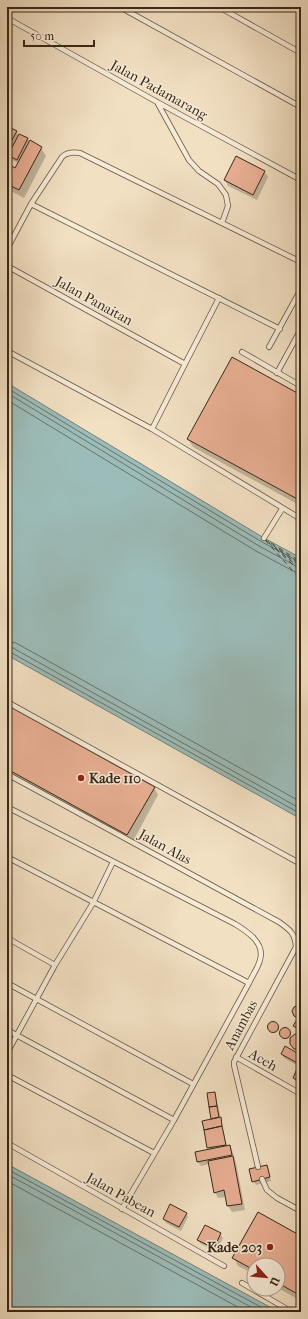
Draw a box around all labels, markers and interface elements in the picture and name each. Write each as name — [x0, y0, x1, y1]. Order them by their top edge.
scale bar — [24, 22, 94, 48]
text: 50 m — [30, 29, 54, 43]
street label: Jalan Padamarang — [107, 56, 211, 124]
street label: Jalan Panaitan — [51, 272, 136, 329]
place label: Kade 110 — [89, 770, 141, 787]
marker: Kade 110 — [76, 773, 86, 783]
street label: Jalan Alas — [135, 825, 194, 868]
street label: Anambas — [220, 997, 261, 1054]
street label: Aceh — [245, 1045, 280, 1075]
street label: Jalan Pabean — [83, 1169, 159, 1221]
place label: Kade 203 — [207, 1239, 262, 1256]
marker: Kade 203 — [265, 1242, 275, 1252]
north arrow — [246, 1257, 286, 1297]
text: U — [267, 1274, 283, 1288]

